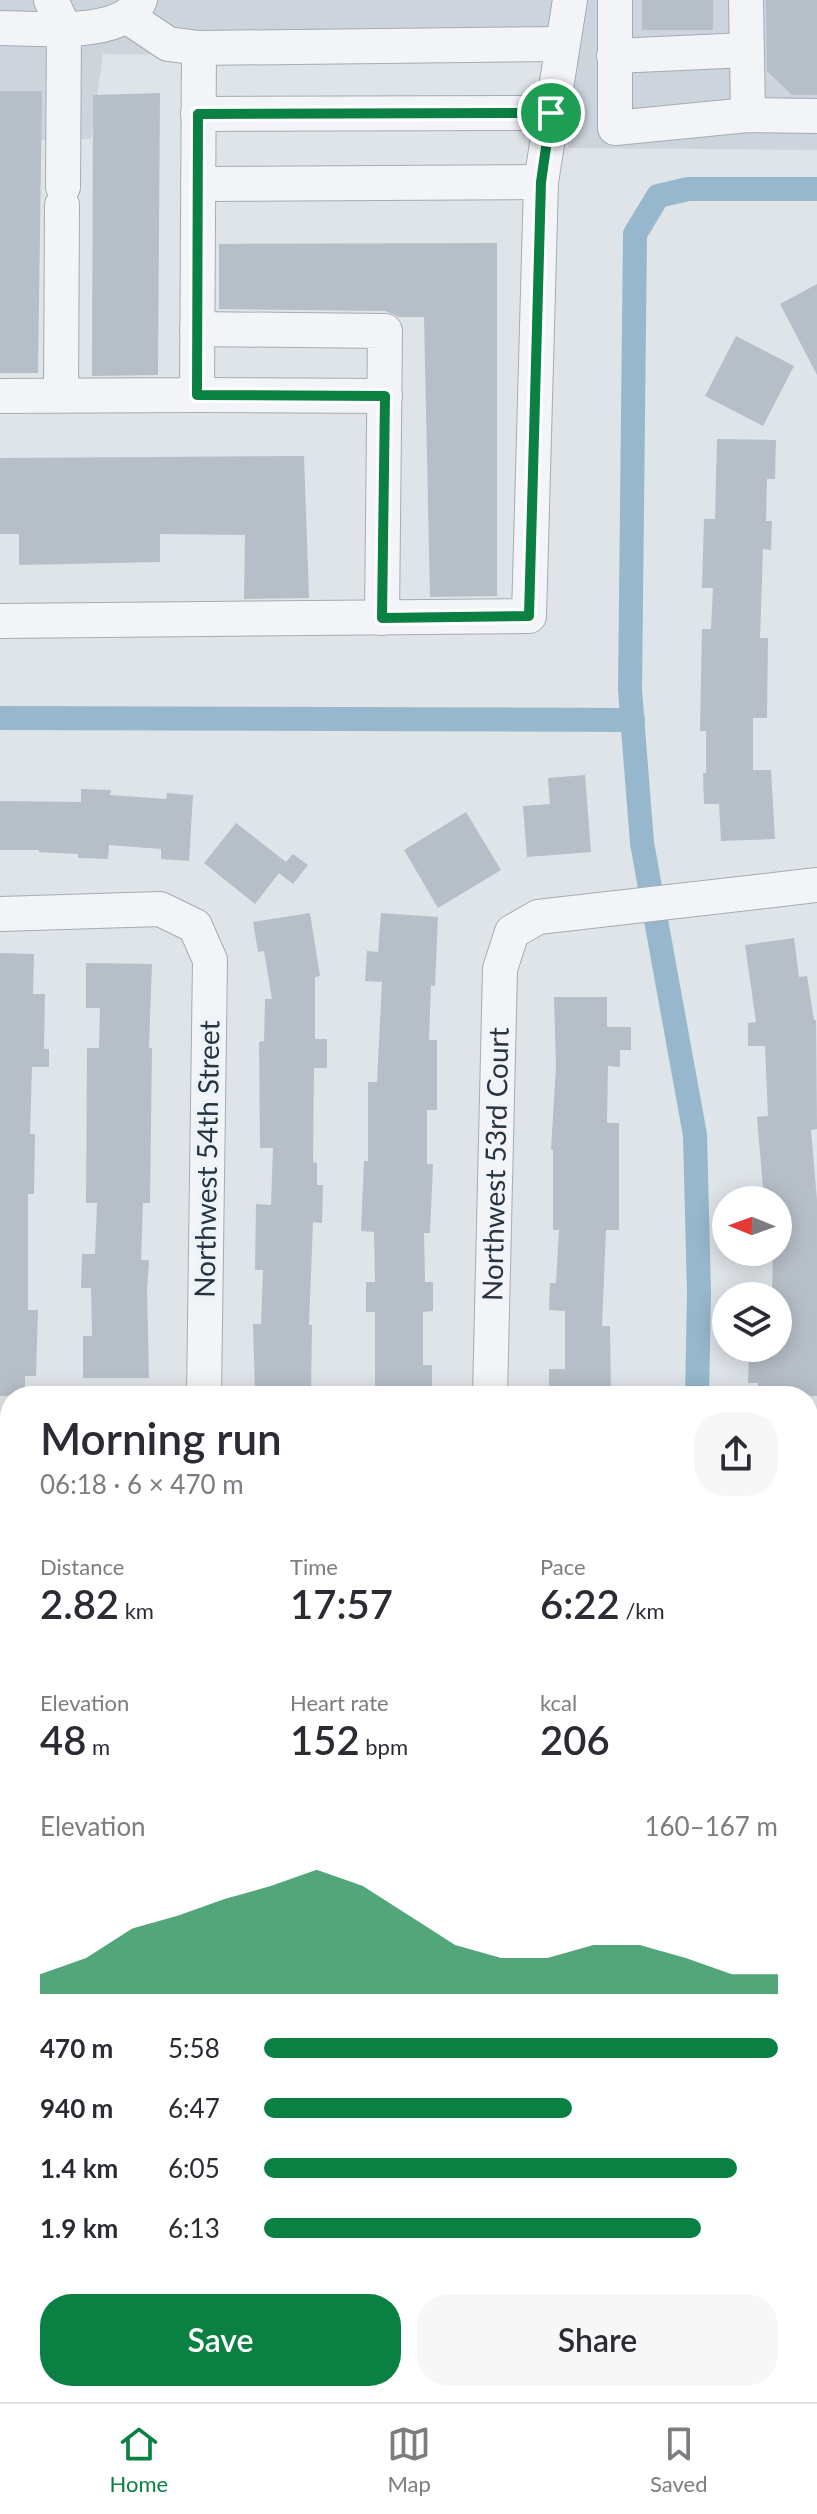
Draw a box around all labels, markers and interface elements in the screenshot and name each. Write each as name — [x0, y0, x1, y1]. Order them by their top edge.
pin — [517, 79, 585, 147]
icon: arrive — [529, 91, 573, 135]
street label: Northwest 54th Street — [187, 1020, 225, 1298]
street label: Northwest 53rd Court — [474, 1027, 515, 1301]
north arrow — [712, 1186, 792, 1266]
map controls — [712, 1186, 792, 1362]
button: layers — [712, 1282, 792, 1362]
text: Morning run — [40, 1412, 282, 1464]
button: share — [694, 1412, 778, 1496]
text: 06:18 · 6 × 470 m — [40, 1468, 244, 1500]
text: Distance — [40, 1553, 124, 1580]
text: Time — [290, 1553, 338, 1580]
text: Pace — [540, 1553, 586, 1580]
text: 2.82 — [40, 1580, 119, 1628]
text: 17:57 — [290, 1580, 393, 1628]
text: 6:22 — [540, 1580, 620, 1628]
text: km — [119, 1597, 154, 1624]
text: /km — [620, 1597, 665, 1624]
text: Elevation — [40, 1689, 129, 1716]
text: Heart rate — [290, 1689, 389, 1716]
text: kcal — [540, 1689, 577, 1716]
text: 48 — [40, 1716, 86, 1764]
text: 152 — [290, 1716, 360, 1764]
text: 206 — [540, 1716, 610, 1764]
text: m — [86, 1733, 110, 1760]
text: bpm — [360, 1733, 408, 1760]
text: Elevation — [40, 1810, 146, 1842]
text: 160–167 m — [644, 1810, 778, 1842]
text: 470 m — [40, 2032, 113, 2064]
text: 5:58 — [168, 2032, 220, 2064]
text: 940 m — [40, 2092, 113, 2124]
text: 6:47 — [168, 2092, 220, 2124]
text: 1.4 km — [40, 2152, 118, 2184]
text: 6:05 — [168, 2152, 220, 2184]
text: 1.9 km — [40, 2212, 118, 2244]
text: 6:13 — [168, 2212, 220, 2244]
button: Save — [40, 2294, 401, 2386]
button: Share — [417, 2294, 778, 2386]
tab: Home — [109, 2422, 168, 2497]
tab: Map — [387, 2422, 431, 2497]
tab: Saved — [650, 2422, 707, 2497]

